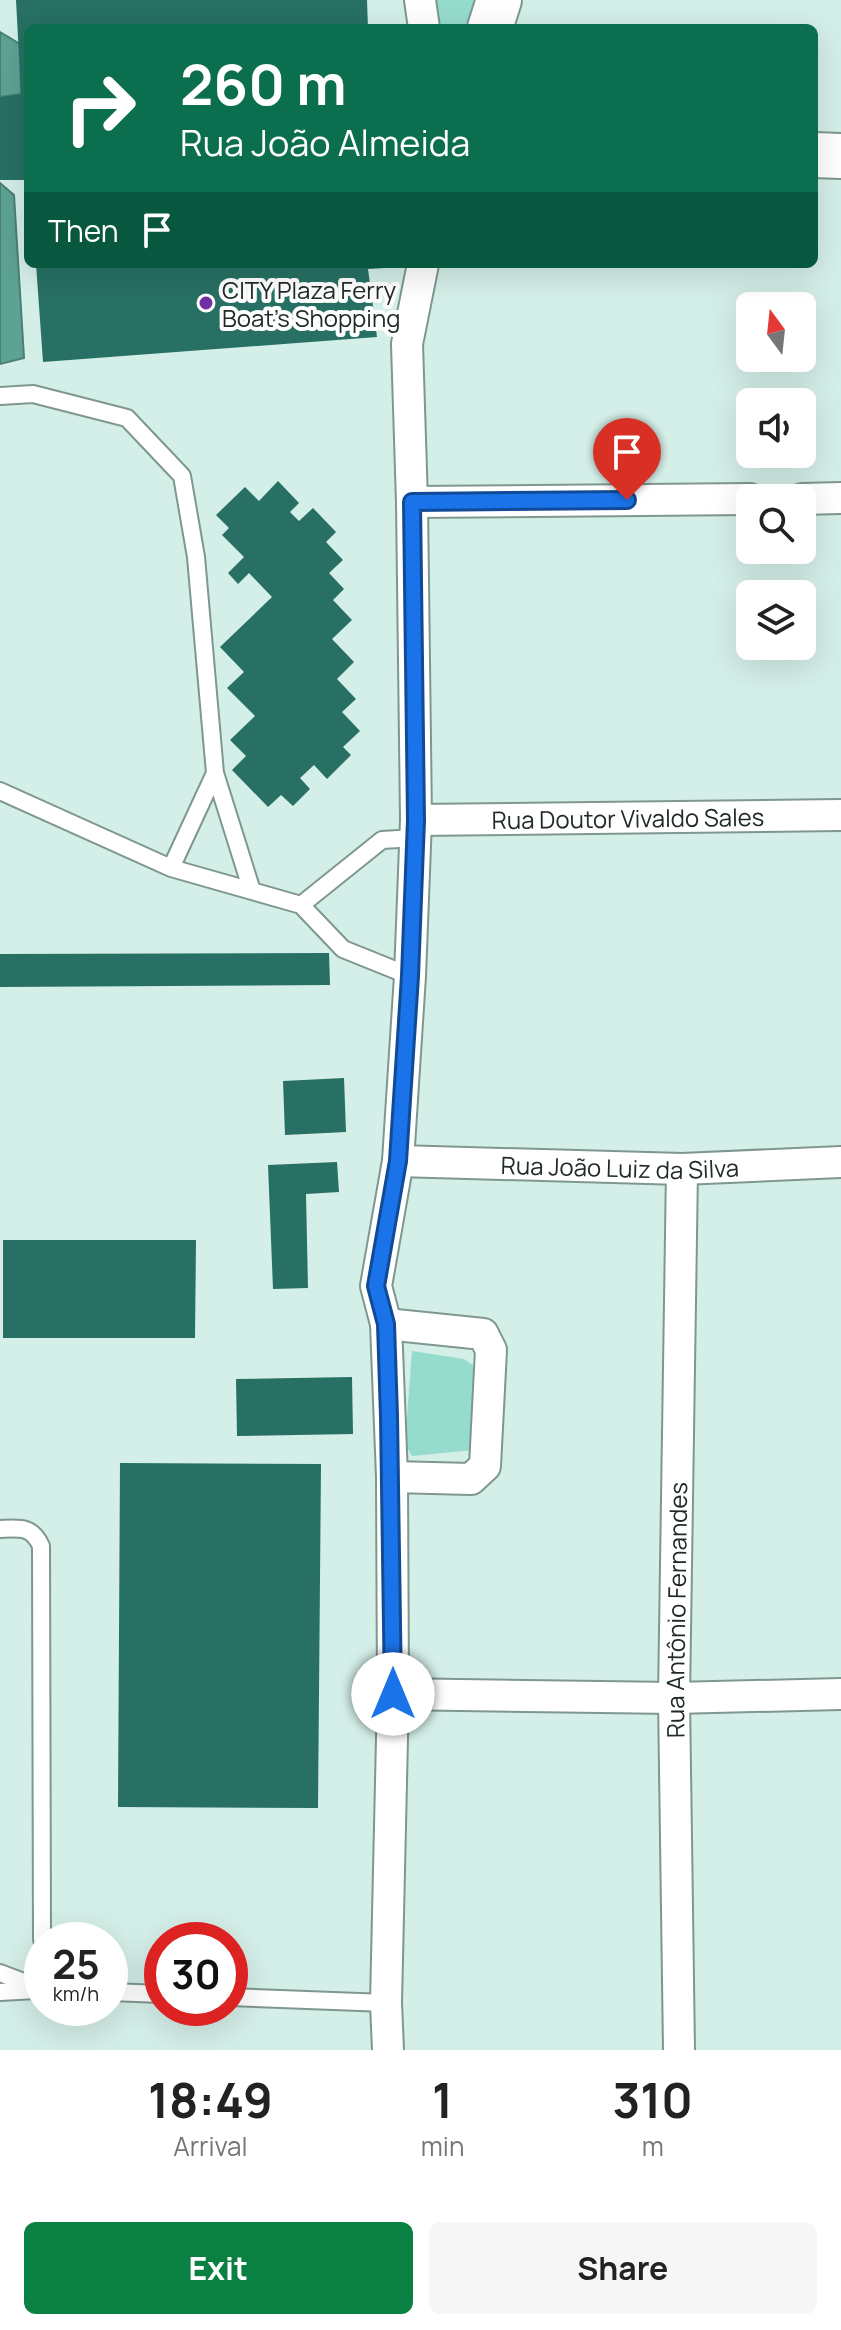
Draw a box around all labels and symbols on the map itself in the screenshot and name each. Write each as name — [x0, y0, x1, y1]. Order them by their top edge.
place label: CITY Plaza Ferry Boat's Shopping — [222, 273, 400, 334]
north arrow — [736, 292, 816, 372]
marker: CITY Plaza Ferry Boat's Shopping — [197, 294, 215, 312]
pin — [593, 418, 661, 500]
street label: Rua Doutor Vivaldo Sales — [491, 799, 765, 836]
street label: Rua João Luiz da Silva — [500, 1147, 740, 1186]
street label: Rua Antônio Fernandes — [657, 1482, 694, 1738]
position arrow — [351, 1652, 435, 1736]
speed limit sign: 30 — [144, 1922, 248, 2026]

